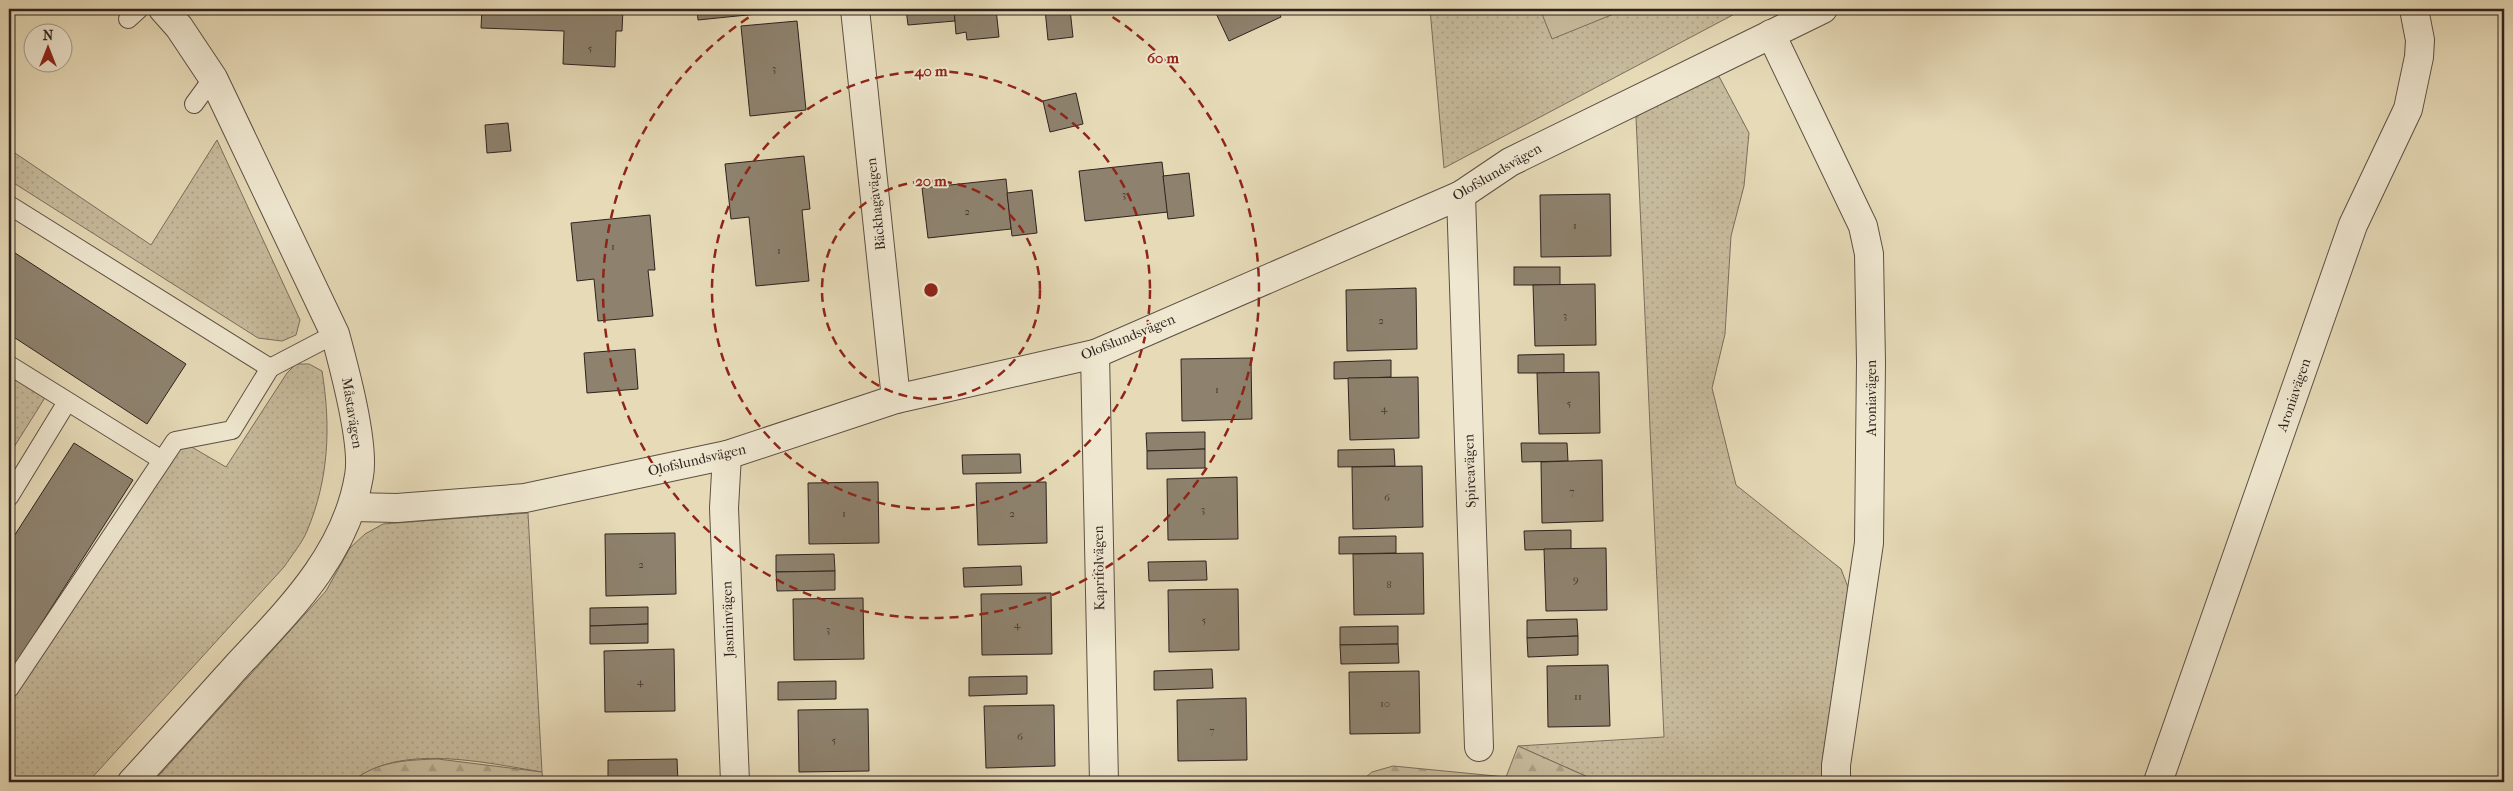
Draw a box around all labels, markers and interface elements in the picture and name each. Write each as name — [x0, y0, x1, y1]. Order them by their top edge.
north arrow — [22, 22, 72, 72]
text: N — [43, 27, 54, 44]
house number: 5 — [588, 42, 593, 55]
text: 60 m — [1147, 49, 1180, 67]
house number: 3 — [772, 62, 776, 75]
text: 40 m — [914, 62, 948, 80]
street label: Olofslundsvägen — [1449, 140, 1545, 204]
street label: Bäckhagavägen — [863, 157, 889, 251]
text: 20 m — [915, 172, 947, 190]
house number: 3 — [1122, 188, 1126, 201]
house number: 2 — [964, 205, 970, 218]
house number: 1 — [1573, 219, 1577, 232]
house number: 1 — [611, 240, 615, 253]
house number: 1 — [777, 244, 781, 257]
centre of rings — [922, 281, 940, 299]
house number: 3 — [1563, 309, 1567, 322]
street label: Olofslundsvägen — [1078, 310, 1178, 364]
house number: 2 — [1378, 314, 1384, 327]
street label: Aroniavägen — [2273, 356, 2314, 435]
street label: Aroniavägen — [1863, 360, 1880, 437]
street label: Måstavägen — [338, 376, 366, 450]
house number: 1 — [1215, 383, 1219, 396]
house number: 5 — [1567, 397, 1572, 410]
house number: 4 — [1381, 402, 1388, 415]
street label: Spireavägen — [1460, 434, 1480, 508]
street label: Olofslundsvägen — [646, 440, 748, 480]
house number: 7 — [1569, 485, 1575, 498]
house number: 6 — [1384, 491, 1390, 504]
house number: 3 — [1201, 503, 1205, 516]
house number: 1 — [842, 507, 846, 520]
house number: 2 — [1009, 507, 1015, 520]
street label: Kaprifolvägen — [1090, 525, 1108, 611]
house number: 2 — [638, 558, 644, 571]
house number: 9 — [1573, 573, 1579, 586]
house number: 8 — [1386, 578, 1392, 591]
street label: Jasminvägen — [718, 581, 738, 658]
house number: 5 — [1202, 614, 1207, 627]
house number: 4 — [1014, 618, 1021, 631]
house number: 3 — [826, 623, 830, 636]
house number: 4 — [637, 675, 644, 688]
house number: 11 — [1574, 690, 1582, 703]
house number: 10 — [1380, 697, 1390, 710]
house number: 7 — [1209, 724, 1215, 737]
house number: 6 — [1017, 730, 1023, 743]
house number: 5 — [832, 734, 837, 747]

